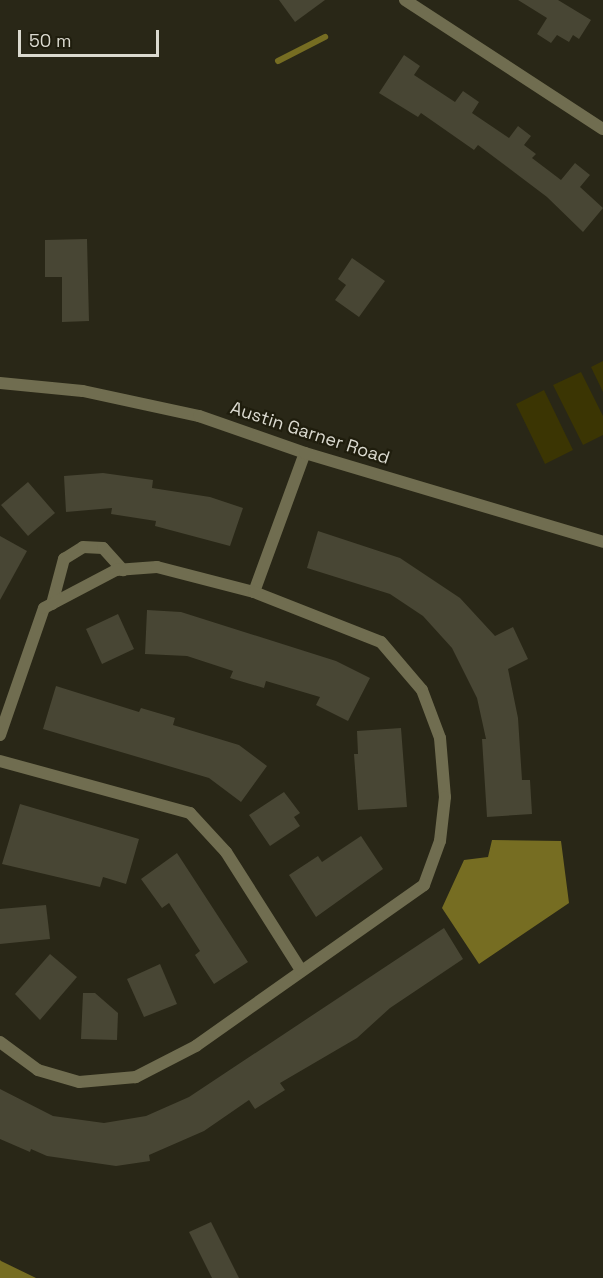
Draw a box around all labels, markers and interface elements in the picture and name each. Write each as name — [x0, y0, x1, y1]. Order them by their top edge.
scale bar — [21, 18, 162, 56]
text: 50 m — [29, 29, 71, 52]
street label: Austin Garner Road — [228, 397, 392, 469]

